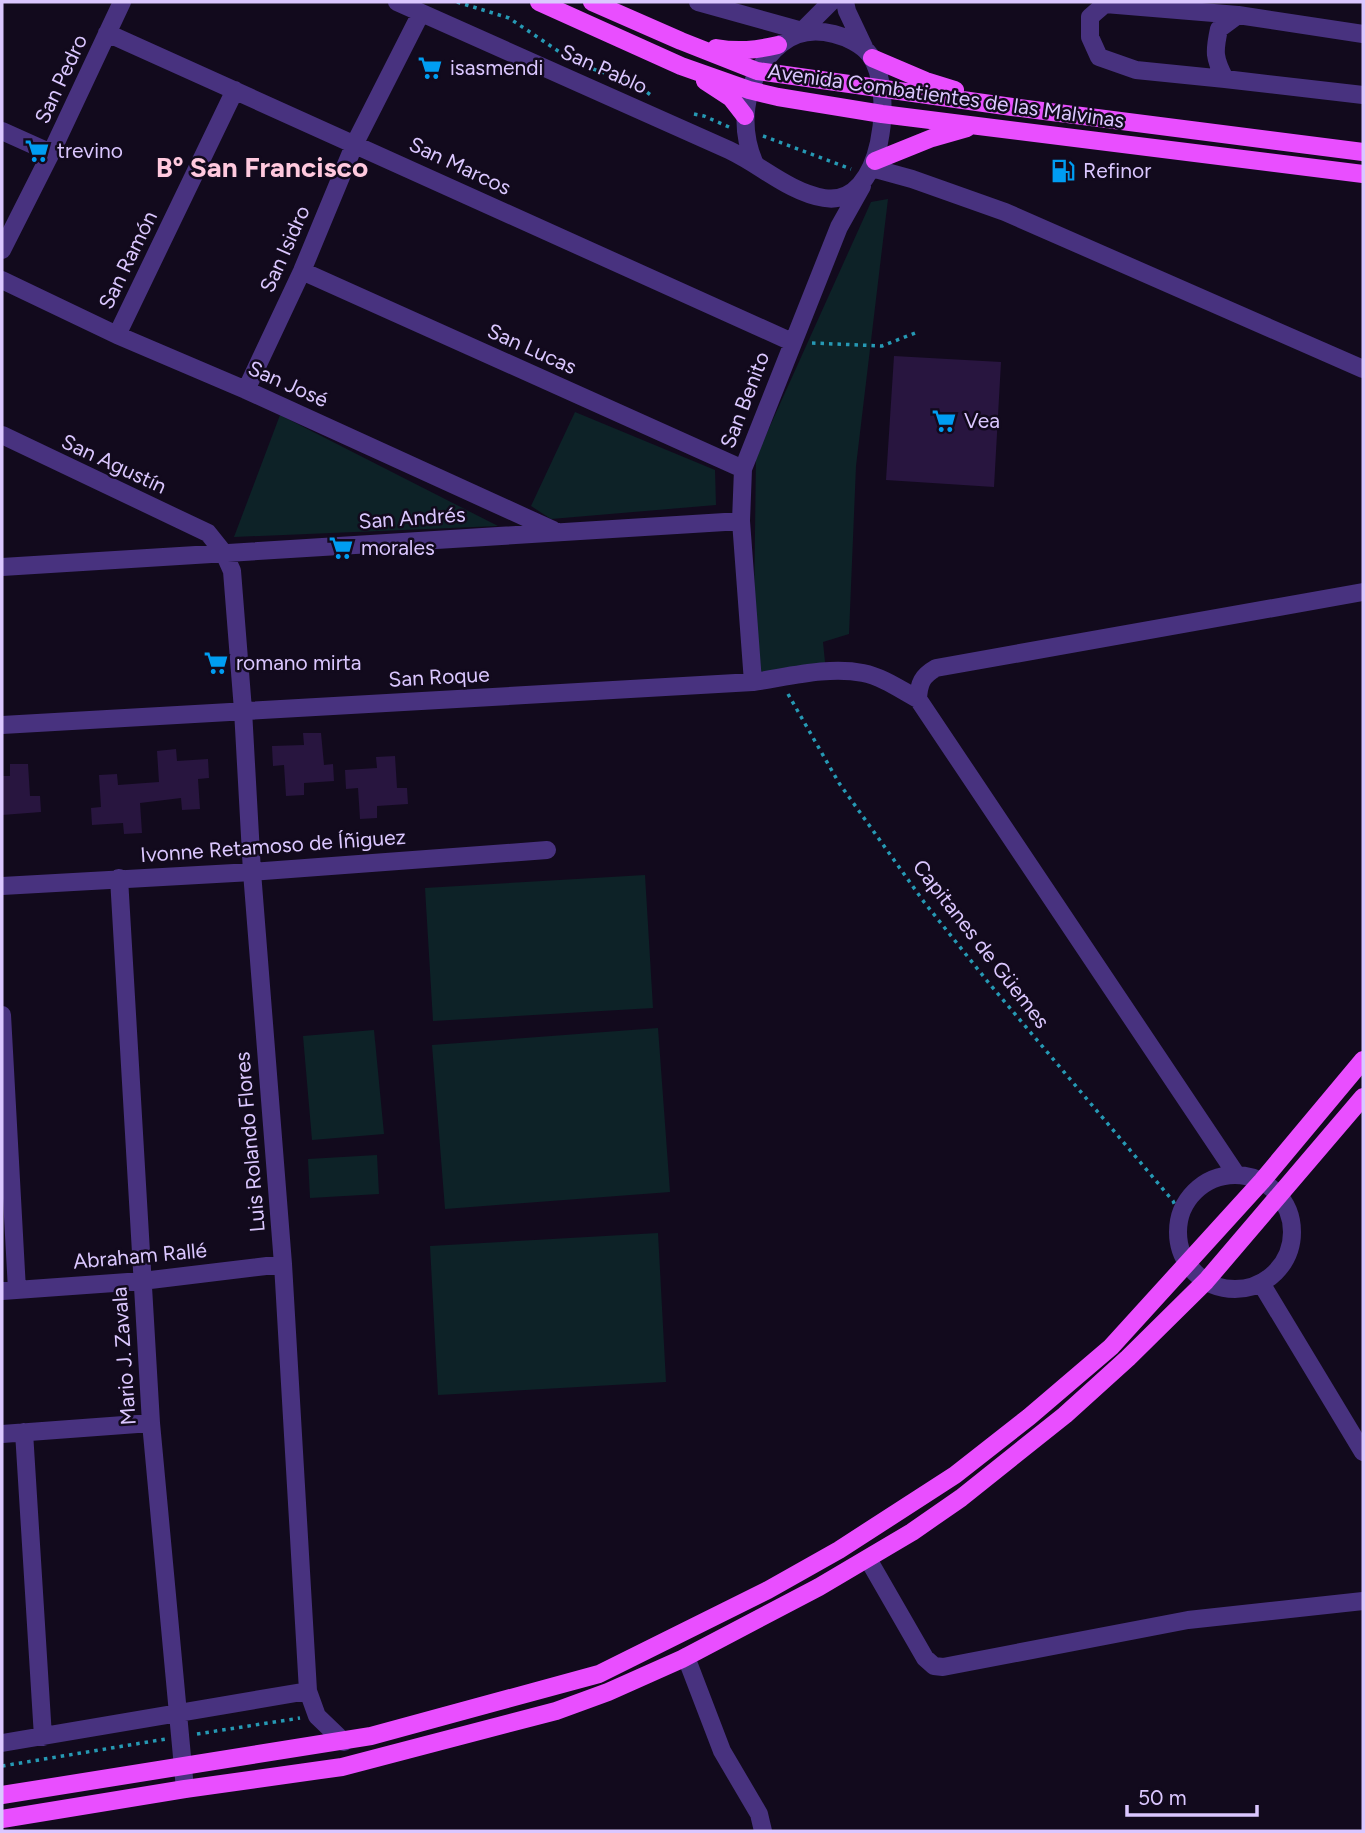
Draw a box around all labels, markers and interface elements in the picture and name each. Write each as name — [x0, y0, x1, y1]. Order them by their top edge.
street label: San Pedro — [29, 30, 92, 127]
street label: San Pablo — [557, 38, 651, 99]
supermarket icon: isasmendi — [416, 54, 444, 82]
place label: isasmendi — [450, 55, 543, 80]
street label: Avenida Combatientes de las Malvinas — [766, 58, 1126, 133]
street label: San Marcos — [405, 131, 515, 200]
supermarket icon: trevino — [23, 137, 51, 165]
place label: trevino — [57, 138, 123, 163]
district label: Bº San Francisco — [156, 150, 368, 184]
fuel station icon: Refinor — [1049, 157, 1077, 185]
place label: Refinor — [1083, 158, 1151, 183]
street label: San Isidro — [254, 201, 315, 296]
street label: San Ramón — [93, 207, 162, 313]
street label: San Lucas — [484, 318, 581, 379]
street label: San Benito — [715, 348, 774, 452]
street label: San José — [244, 355, 332, 412]
supermarket icon: Vea — [930, 407, 958, 435]
place label: Vea — [964, 408, 1000, 433]
street label: San Agustín — [58, 428, 171, 499]
street label: San Andrés — [358, 501, 466, 534]
supermarket icon: morales — [327, 534, 355, 562]
place label: morales — [361, 535, 435, 560]
supermarket icon: romano mirta — [202, 649, 230, 677]
place label: romano mirta — [236, 650, 361, 675]
street label: San Roque — [388, 661, 490, 692]
street label: Ivonne Retamoso de Íñiguez — [139, 824, 407, 867]
street label: Capitanes de Güemes — [908, 854, 1055, 1033]
street label: Luis Rolando Flores — [229, 1051, 270, 1233]
street label: Abraham Rallé — [72, 1237, 208, 1274]
street label: Mario J. Zavala — [106, 1286, 141, 1426]
scale bar — [1127, 1773, 1256, 1817]
text: 50 m — [1138, 1785, 1187, 1810]

